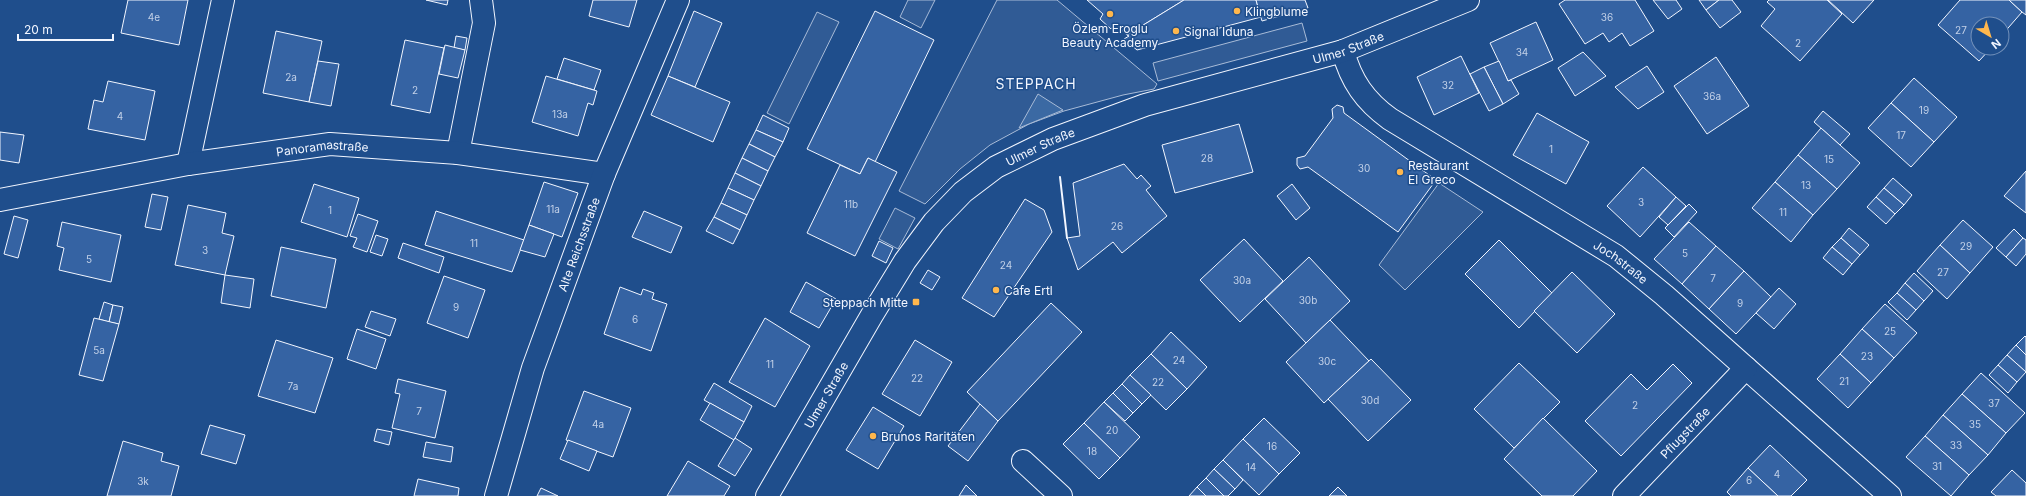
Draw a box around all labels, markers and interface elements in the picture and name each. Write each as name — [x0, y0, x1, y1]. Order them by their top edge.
place label: Klingblume — [1245, 4, 1308, 19]
marker: Klingblume — [1232, 6, 1242, 16]
marker: Özlem Eroglu Beauty Academy — [1105, 9, 1115, 19]
house number: 4e — [148, 11, 160, 23]
house number: 36 — [1601, 11, 1613, 23]
scale bar — [18, 16, 113, 42]
north arrow — [1970, 16, 2010, 56]
place label: Özlem Eroglu Beauty Academy — [1062, 21, 1158, 50]
text: 20 m — [24, 22, 53, 37]
place label: Signal Iduna — [1184, 24, 1254, 39]
house number: 27 — [1955, 24, 1967, 36]
marker: Signal Iduna — [1171, 26, 1181, 36]
street label: Ulmer Straße — [1311, 28, 1386, 66]
text: N — [1989, 36, 2004, 52]
house number: 2 — [1795, 37, 1801, 49]
house number: 34 — [1516, 46, 1528, 58]
house number: 2a — [285, 71, 297, 83]
district label: STEPPACH — [995, 75, 1077, 92]
house number: 32 — [1442, 79, 1454, 91]
house number: 2 — [412, 84, 418, 96]
house number: 36a — [1703, 90, 1721, 102]
house number: 19 — [1919, 104, 1929, 116]
house number: 13a — [552, 108, 568, 120]
house number: 4 — [117, 110, 123, 122]
street label: Ulmer Straße — [1003, 124, 1077, 169]
house number: 17 — [1896, 129, 1906, 141]
street label: Panoramastraße — [275, 136, 369, 159]
house number: 1 — [1549, 143, 1553, 155]
house number: 28 — [1201, 152, 1213, 164]
house number: 15 — [1824, 153, 1834, 165]
place label: Restaurant El Greco — [1408, 158, 1469, 187]
house number: 30 — [1358, 162, 1370, 174]
marker: Restaurant El Greco — [1395, 167, 1405, 177]
house number: 13 — [1801, 179, 1811, 191]
street label: Alte Reichsstraße — [554, 195, 602, 293]
house number: 3 — [1638, 196, 1644, 208]
house number: 11b — [844, 198, 858, 210]
house number: 11a — [546, 203, 560, 215]
house number: 1 — [328, 204, 332, 216]
house number: 11 — [1779, 206, 1787, 218]
house number: 26 — [1111, 220, 1123, 232]
house number: 11 — [470, 237, 478, 249]
street label: Jochstraße — [1591, 237, 1651, 287]
house number: 29 — [1960, 240, 1972, 252]
house number: 3 — [202, 244, 208, 256]
house number: 5 — [1682, 247, 1688, 259]
house number: 5 — [86, 253, 92, 265]
house number: 24 — [1000, 259, 1012, 271]
house number: 27 — [1937, 266, 1949, 278]
house number: 7 — [1710, 272, 1716, 284]
house number: 30a — [1233, 274, 1251, 286]
place label: Cafe Ertl — [1004, 283, 1053, 298]
marker: Cafe Ertl — [991, 285, 1001, 295]
house number: 30b — [1299, 294, 1317, 306]
place label: Steppach Mitte — [822, 295, 908, 310]
marker: Steppach Mitte — [911, 297, 921, 307]
house number: 9 — [1737, 297, 1743, 309]
house number: 9 — [453, 301, 459, 313]
house number: 6 — [632, 313, 638, 325]
house number: 25 — [1884, 325, 1896, 337]
house number: 5a — [93, 344, 105, 356]
house number: 23 — [1861, 350, 1873, 362]
house number: 24 — [1173, 354, 1185, 366]
house number: 30c — [1318, 355, 1336, 367]
house number: 11 — [766, 358, 774, 370]
street label: Ulmer Straße — [801, 359, 851, 431]
house number: 22 — [911, 372, 923, 384]
house number: 21 — [1839, 375, 1849, 387]
house number: 22 — [1152, 376, 1164, 388]
house number: 7a — [288, 380, 298, 392]
house number: 30d — [1361, 394, 1379, 406]
house number: 37 — [1988, 397, 2000, 409]
house number: 2 — [1632, 399, 1638, 411]
street label: Pflugstraße — [1657, 403, 1713, 461]
house number: 7 — [416, 405, 422, 417]
house number: 4a — [592, 418, 604, 430]
house number: 35 — [1969, 418, 1981, 430]
house number: 20 — [1106, 424, 1118, 436]
place label: Brunos Raritäten — [881, 429, 975, 444]
marker: Brunos Raritäten — [868, 431, 878, 441]
house number: 33 — [1950, 439, 1962, 451]
house number: 16 — [1267, 440, 1277, 452]
house number: 18 — [1087, 445, 1097, 457]
house number: 31 — [1932, 460, 1942, 472]
house number: 14 — [1246, 461, 1256, 473]
house number: 4 — [1774, 468, 1780, 480]
house number: 6 — [1746, 474, 1752, 486]
house number: 3k — [137, 475, 149, 487]

